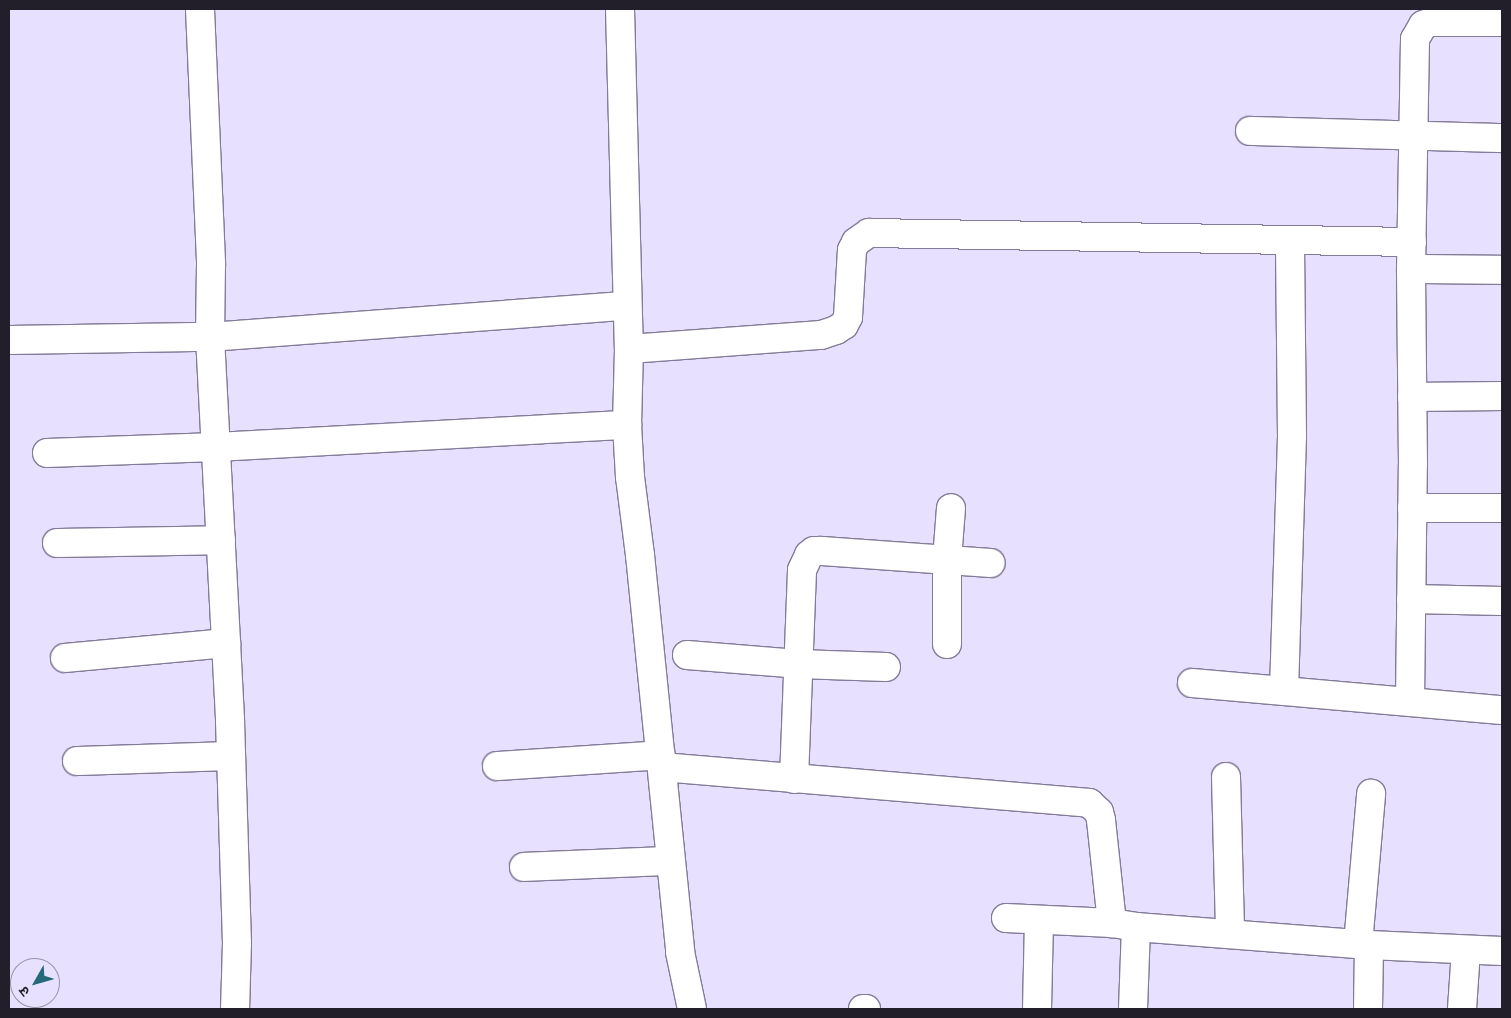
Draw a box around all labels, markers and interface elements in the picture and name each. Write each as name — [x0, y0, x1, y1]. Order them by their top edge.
north arrow — [10, 958, 60, 1008]
text: उ — [14, 983, 34, 1000]

